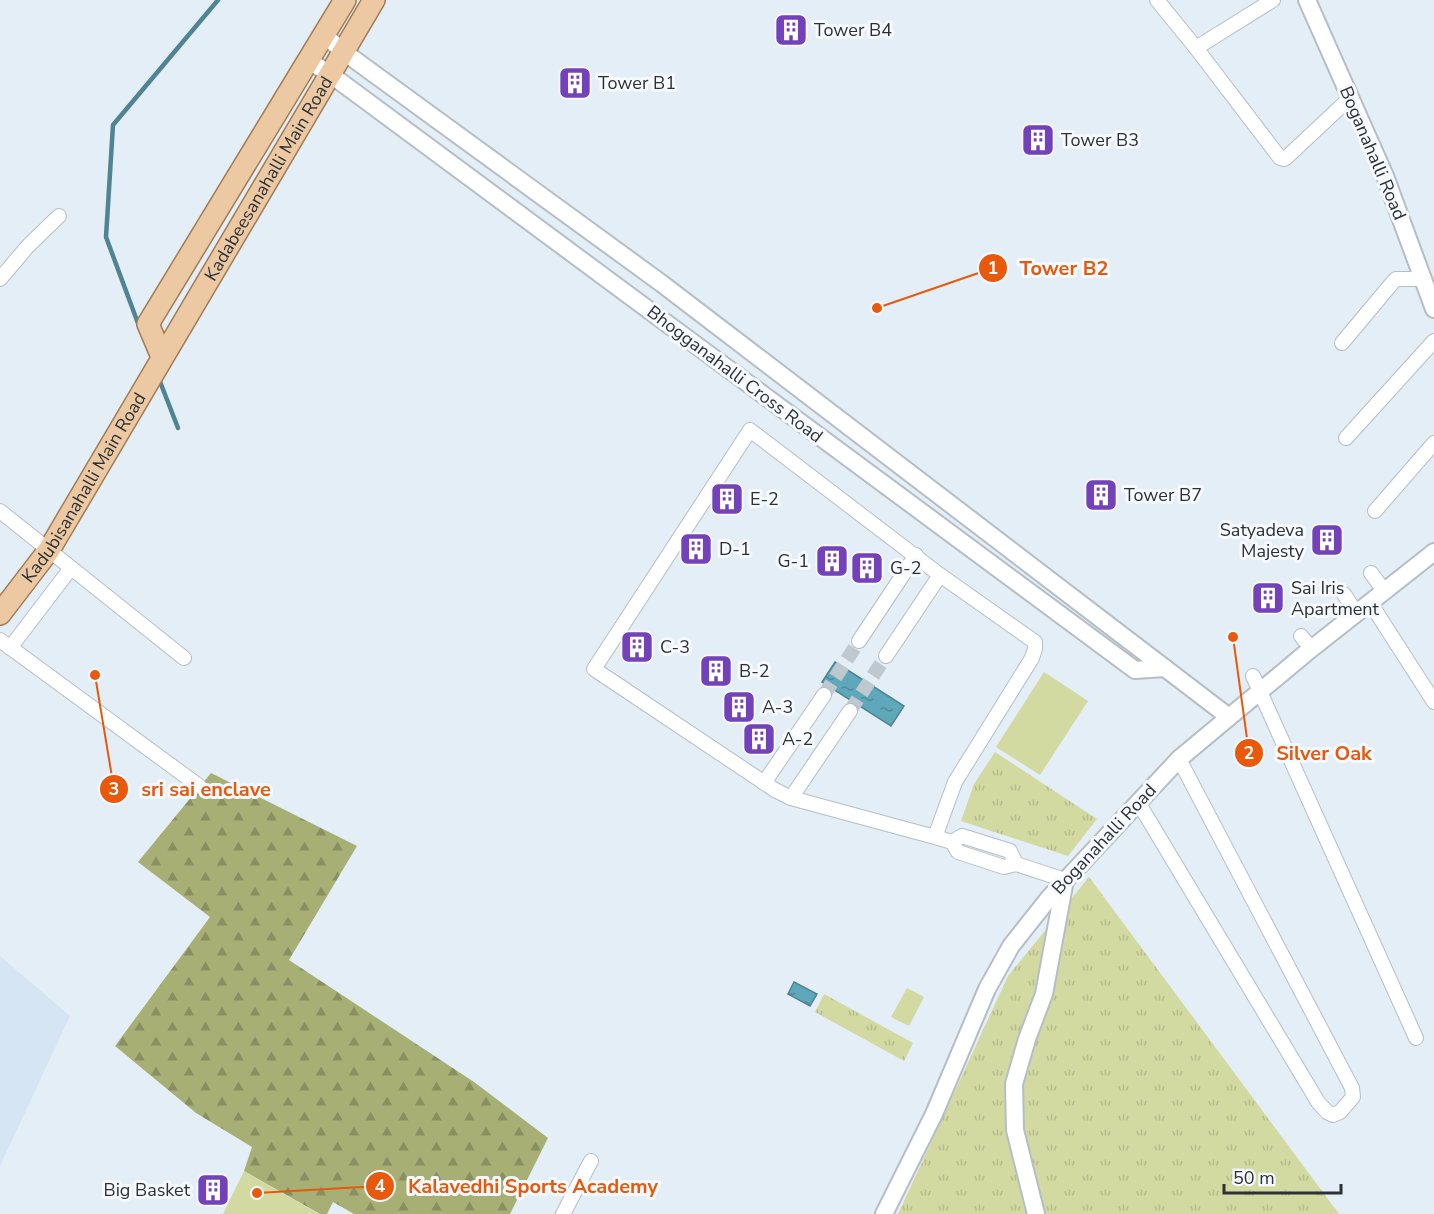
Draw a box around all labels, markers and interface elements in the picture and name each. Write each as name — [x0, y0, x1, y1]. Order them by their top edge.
building icon: Tower B4 — [773, 12, 809, 48]
place label: Tower B4 — [814, 18, 892, 42]
building icon: Tower B1 — [557, 65, 593, 101]
place label: Tower B1 — [598, 71, 676, 95]
street label: Kadabeesanahalli Main Road — [199, 72, 338, 285]
street label: Boganahalli Road — [1334, 82, 1412, 224]
building icon: Tower B3 — [1020, 122, 1056, 158]
place label: Tower B3 — [1061, 128, 1139, 152]
callout: Tower B2 — [978, 249, 1121, 287]
text: Tower B2 — [1020, 255, 1108, 282]
text: 1 — [988, 256, 998, 280]
street label: Bhogganahalli Cross Road — [642, 300, 828, 448]
street label: Kadubisanahalli Main Road — [16, 388, 151, 588]
building icon: Tower B7 — [1083, 477, 1119, 513]
building icon: E-2 — [709, 481, 745, 517]
place label: Tower B7 — [1124, 483, 1202, 507]
place label: E-2 — [750, 487, 779, 511]
place label: Satyadeva Majesty — [1220, 518, 1305, 563]
building icon: Satyadeva Majesty — [1309, 522, 1345, 558]
building icon: D-1 — [678, 531, 714, 567]
place label: D-1 — [719, 537, 751, 561]
building icon: G-1 — [814, 543, 850, 579]
place label: G-1 — [778, 549, 809, 573]
building icon: G-2 — [849, 550, 885, 586]
place label: G-2 — [890, 556, 922, 580]
place label: Sai Iris Apartment — [1291, 576, 1380, 621]
building icon: Sai Iris Apartment — [1250, 580, 1286, 616]
building icon: C-3 — [619, 629, 655, 665]
place label: C-3 — [660, 635, 690, 659]
building icon: B-2 — [698, 653, 734, 689]
place label: B-2 — [739, 659, 770, 683]
building icon: A-3 — [721, 689, 757, 725]
place label: A-3 — [762, 695, 793, 719]
building icon: A-2 — [741, 721, 777, 757]
place label: A-2 — [782, 727, 813, 751]
callout: Silver Oak — [1234, 734, 1384, 772]
text: Silver Oak — [1276, 740, 1373, 767]
text: 2 — [1244, 741, 1254, 765]
callout: sri sai enclave — [99, 770, 283, 808]
text: sri sai enclave — [141, 776, 271, 803]
text: 3 — [109, 777, 119, 801]
street label: Boganahalli Road — [1046, 778, 1162, 900]
scale bar — [1224, 1157, 1341, 1195]
text: 50 m — [1233, 1166, 1275, 1190]
callout: Kalavedhi Sports Academy — [365, 1167, 670, 1205]
building icon: Big Basket — [195, 1172, 231, 1208]
text: Kalavedhi Sports Academy — [408, 1173, 659, 1200]
text: 4 — [375, 1174, 386, 1198]
place label: Big Basket — [103, 1178, 191, 1202]

